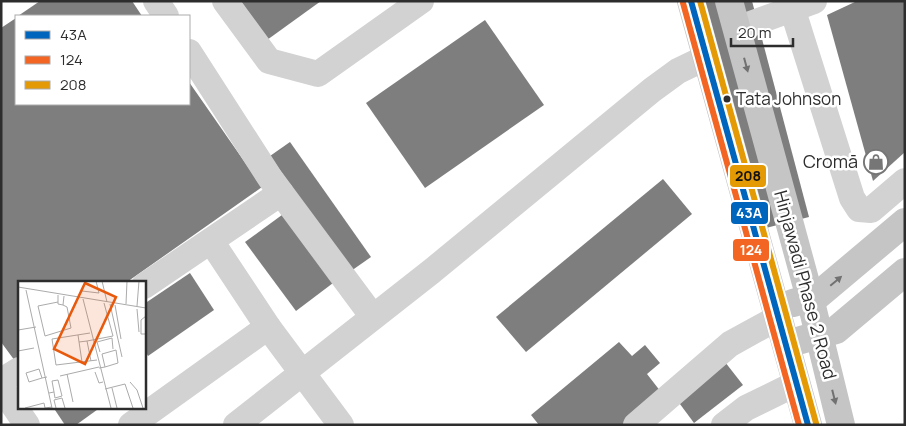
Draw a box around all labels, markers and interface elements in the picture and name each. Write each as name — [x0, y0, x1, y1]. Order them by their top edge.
legend — [15, 15, 190, 105]
scale bar — [731, 15, 794, 47]
text: 20 m — [738, 22, 771, 43]
text: 43A — [60, 24, 87, 45]
text: 124 — [60, 49, 83, 70]
one-way arrow — [743, 58, 751, 73]
text: 208 — [60, 74, 86, 95]
place label: Tata Johnson — [736, 87, 841, 110]
marker: Tata Johnson — [722, 94, 732, 104]
place label: Cromā — [803, 149, 858, 173]
shop icon: Cromā — [863, 149, 889, 175]
line badge: 208 — [729, 164, 767, 188]
text: 208 — [735, 166, 761, 185]
street label: Hinjawadi Phase 2 Road — [769, 188, 843, 382]
line badge: 43A — [730, 201, 769, 225]
text: 43A — [736, 203, 763, 222]
line badge: 124 — [732, 238, 770, 262]
text: 124 — [740, 240, 762, 259]
one-way arrow — [829, 275, 842, 286]
inset map — [18, 281, 145, 408]
one-way arrow — [830, 389, 838, 405]

